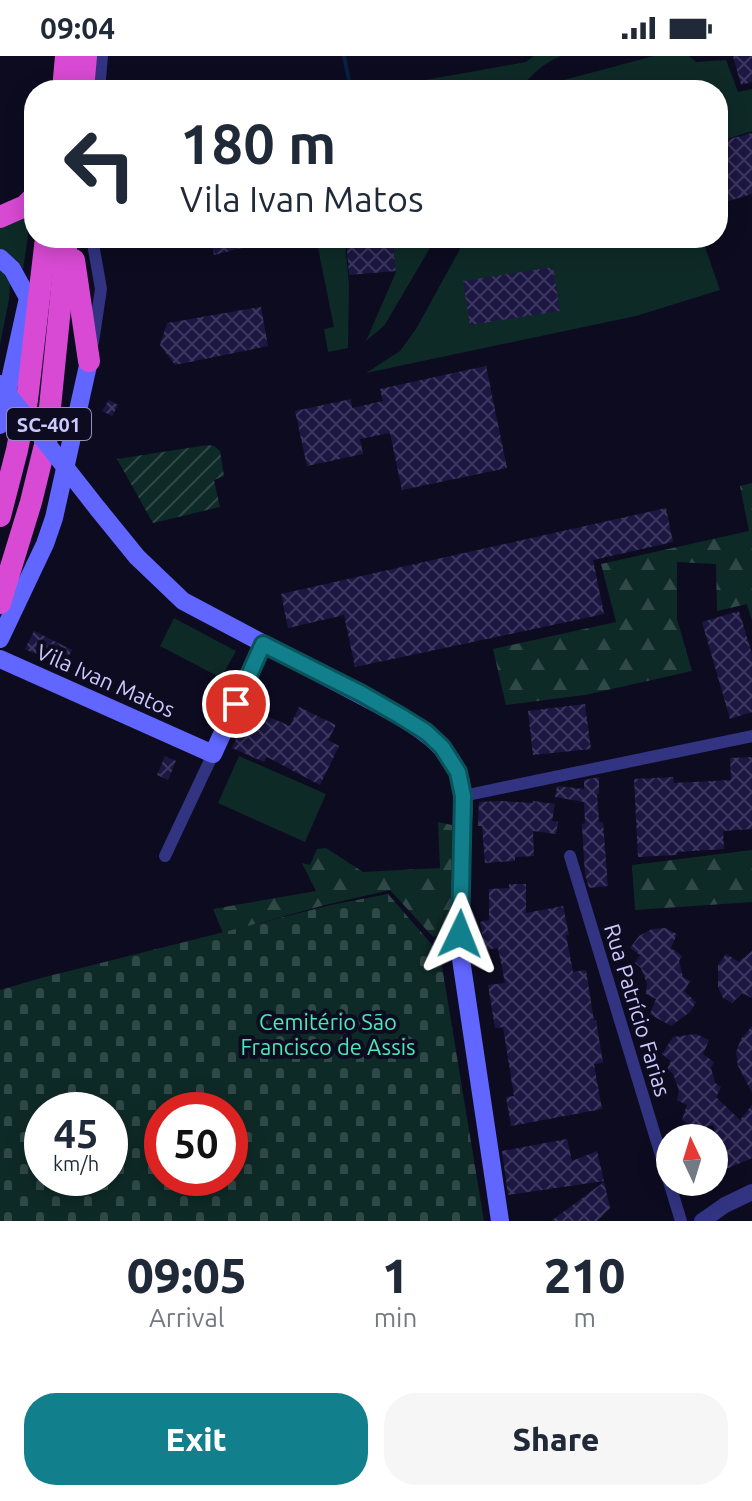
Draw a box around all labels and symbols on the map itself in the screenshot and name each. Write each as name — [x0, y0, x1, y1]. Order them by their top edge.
road number: SC-401 — [7, 408, 91, 440]
street label: Vila Ivan Matos — [33, 638, 179, 722]
pin — [202, 670, 270, 738]
position arrow — [418, 892, 502, 976]
street label: Rua Patrício Farias — [600, 921, 676, 1099]
park label: Cemitério São Francisco de Assis — [240, 1009, 416, 1059]
speed limit sign: 50 — [144, 1092, 248, 1196]
north arrow — [656, 1124, 728, 1196]

